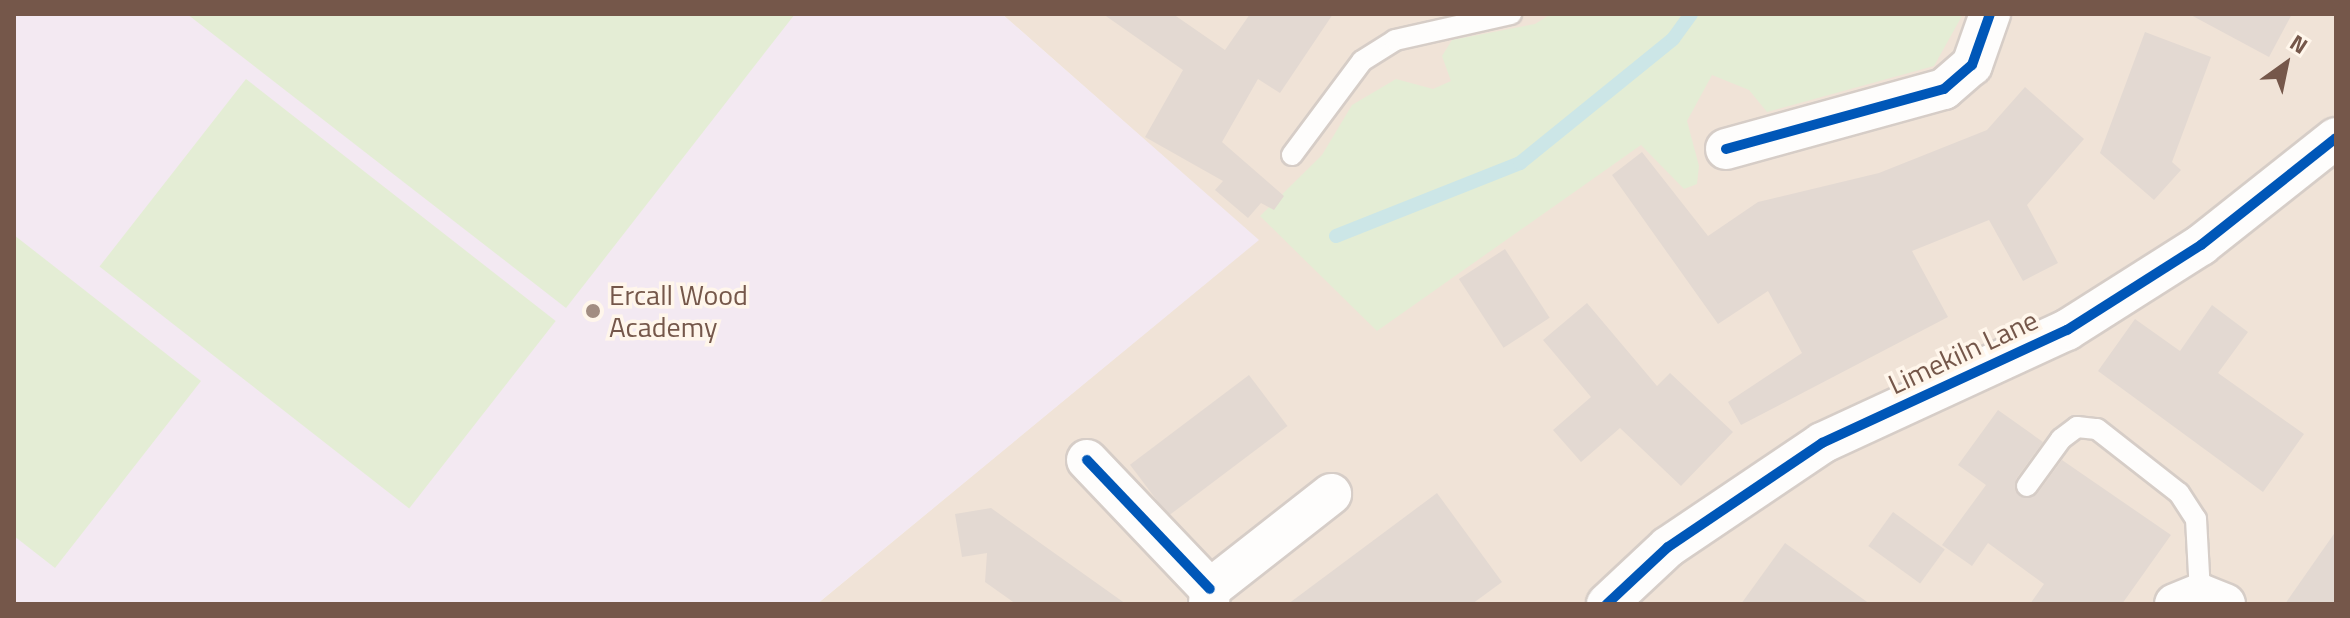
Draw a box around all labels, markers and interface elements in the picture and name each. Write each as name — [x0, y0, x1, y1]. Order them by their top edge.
north arrow — [2246, 24, 2326, 104]
text: N — [2283, 25, 2315, 62]
place label: Ercall Wood Academy — [609, 278, 748, 344]
marker: Ercall Wood Academy — [584, 302, 602, 320]
street label: Limekiln Lane — [1883, 303, 2043, 401]

